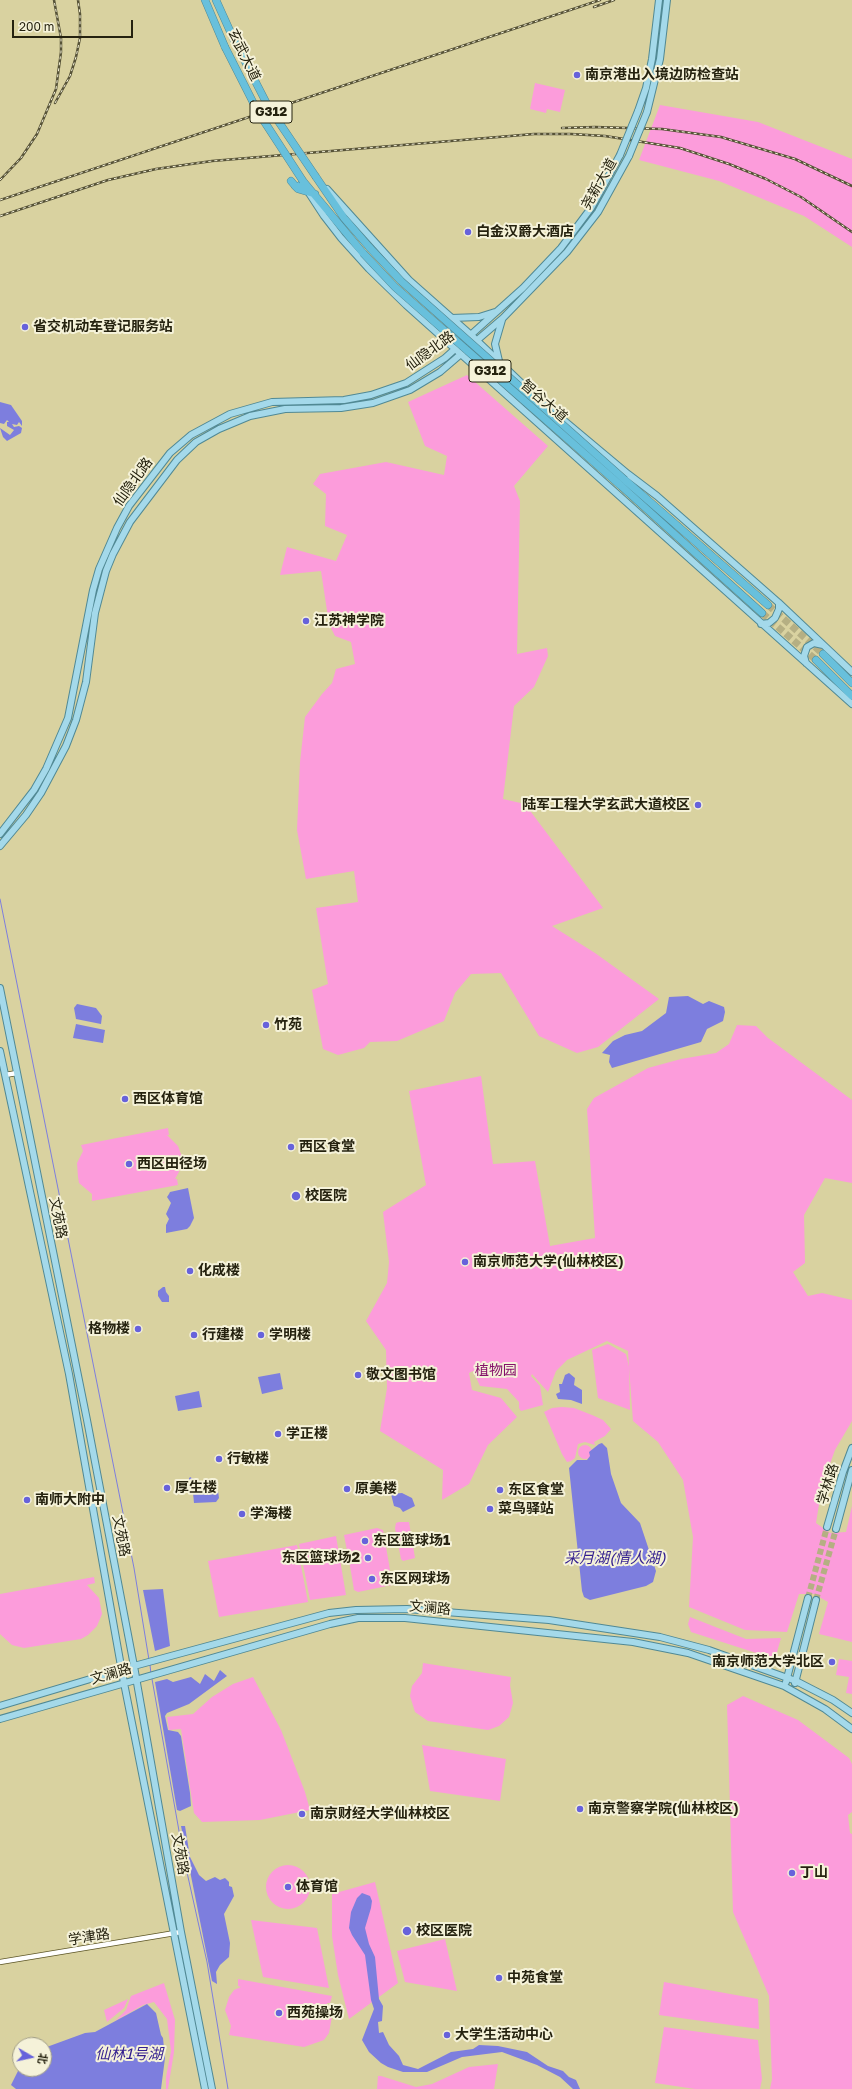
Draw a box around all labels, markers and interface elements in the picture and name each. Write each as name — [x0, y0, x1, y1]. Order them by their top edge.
scale bar — [14, 12, 135, 38]
text: 200 m — [19, 19, 54, 34]
street label: 玄武大道 — [224, 26, 264, 84]
place label: 南京港出入境边防检查站 — [585, 67, 739, 83]
marker: 南京港出入境边防检查站 — [572, 70, 582, 80]
road number: G312 — [250, 101, 292, 123]
street label: 尧新大道 — [578, 156, 620, 212]
place label: 白金汉爵大酒店 — [476, 224, 574, 240]
marker: 白金汉爵大酒店 — [463, 227, 473, 237]
place label: 省交机动车登记服务站 — [33, 319, 173, 335]
marker: 省交机动车登记服务站 — [20, 322, 30, 332]
street label: 仙隐北路 — [402, 328, 458, 374]
road number: G312 — [469, 360, 511, 382]
street label: 智谷大道 — [517, 376, 571, 426]
street label: 仙隐北路 — [110, 454, 156, 510]
place label: 江苏神学院 — [314, 613, 384, 629]
marker: 江苏神学院 — [301, 616, 311, 626]
place label: 陆军工程大学玄武大道校区 — [522, 797, 690, 813]
marker: 陆军工程大学玄武大道校区 — [693, 800, 703, 810]
place label: 竹苑 — [274, 1017, 302, 1033]
marker: 竹苑 — [261, 1020, 271, 1030]
place label: 西区体育馆 — [133, 1091, 203, 1107]
marker: 西区体育馆 — [120, 1094, 130, 1104]
place label: 西区食堂 — [299, 1139, 355, 1155]
marker: 西区食堂 — [286, 1142, 296, 1152]
place label: 西区田径场 — [137, 1156, 207, 1172]
marker: 西区田径场 — [124, 1159, 134, 1169]
place label: 校医院 — [305, 1188, 347, 1204]
marker: 校医院 — [290, 1190, 302, 1202]
street label: 文苑路 — [46, 1196, 70, 1240]
place label: 南京师范大学(仙林校区) — [473, 1254, 624, 1270]
marker: 南京师范大学(仙林校区) — [460, 1257, 470, 1267]
place label: 化成楼 — [198, 1263, 240, 1279]
marker: 化成楼 — [185, 1266, 195, 1276]
place label: 格物楼 — [88, 1321, 130, 1337]
marker: 格物楼 — [133, 1324, 143, 1334]
place label: 行建楼 — [202, 1327, 244, 1343]
place label: 学明楼 — [269, 1327, 311, 1343]
marker: 行建楼 — [189, 1330, 199, 1340]
marker: 学明楼 — [256, 1330, 266, 1340]
park label: 植物园 — [475, 1363, 517, 1379]
place label: 敬文图书馆 — [366, 1367, 436, 1383]
marker: 敬文图书馆 — [353, 1370, 363, 1380]
place label: 学正楼 — [286, 1426, 328, 1442]
marker: 学正楼 — [273, 1429, 283, 1439]
place label: 行敏楼 — [227, 1451, 269, 1467]
marker: 行敏楼 — [214, 1454, 224, 1464]
street label: 学林路 — [814, 1461, 842, 1507]
place label: 厚生楼 — [175, 1480, 217, 1496]
place label: 原美楼 — [355, 1481, 397, 1497]
place label: 东区食堂 — [508, 1482, 564, 1498]
marker: 厚生楼 — [162, 1483, 172, 1493]
marker: 原美楼 — [342, 1484, 352, 1494]
marker: 东区食堂 — [495, 1485, 505, 1495]
place label: 南师大附中 — [35, 1492, 105, 1508]
marker: 南师大附中 — [22, 1495, 32, 1505]
place label: 菜鸟驿站 — [498, 1501, 554, 1517]
marker: 菜鸟驿站 — [485, 1504, 495, 1514]
place label: 学海楼 — [250, 1506, 292, 1522]
marker: 学海楼 — [237, 1509, 247, 1519]
street label: 文苑路 — [109, 1514, 133, 1558]
place label: 东区篮球场1 — [373, 1533, 450, 1549]
marker: 东区篮球场1 — [360, 1536, 370, 1546]
water label: 采月湖(情人湖) — [564, 1549, 666, 1567]
place label: 东区篮球场2 — [281, 1550, 360, 1566]
marker: 东区篮球场2 — [363, 1553, 373, 1563]
place label: 东区网球场 — [380, 1571, 450, 1587]
marker: 东区网球场 — [367, 1574, 377, 1584]
street label: 文澜路 — [408, 1598, 452, 1618]
place label: 南京师范大学北区 — [712, 1654, 824, 1670]
marker: 南京师范大学北区 — [827, 1657, 837, 1667]
street label: 文澜路 — [88, 1660, 134, 1688]
place label: 南京警察学院(仙林校区) — [588, 1801, 739, 1817]
marker: 南京警察学院(仙林校区) — [575, 1804, 585, 1814]
place label: 南京财经大学仙林校区 — [310, 1806, 450, 1822]
marker: 南京财经大学仙林校区 — [297, 1809, 307, 1819]
street label: 文苑路 — [168, 1832, 192, 1876]
place label: 丁山 — [800, 1865, 828, 1881]
marker: 丁山 — [787, 1868, 797, 1878]
place label: 体育馆 — [296, 1879, 338, 1895]
marker: 体育馆 — [283, 1882, 293, 1892]
place label: 校区医院 — [416, 1923, 472, 1939]
street label: 学津路 — [67, 1925, 111, 1949]
marker: 校区医院 — [401, 1925, 413, 1937]
place label: 中苑食堂 — [507, 1970, 563, 1986]
marker: 中苑食堂 — [494, 1973, 504, 1983]
place label: 西苑操场 — [287, 2005, 343, 2021]
marker: 西苑操场 — [274, 2008, 284, 2018]
place label: 大学生活动中心 — [455, 2027, 553, 2043]
marker: 大学生活动中心 — [442, 2030, 452, 2040]
north arrow — [12, 2037, 52, 2077]
water label: 仙林1号湖 — [95, 2045, 163, 2063]
text: 北 — [36, 2052, 51, 2065]

